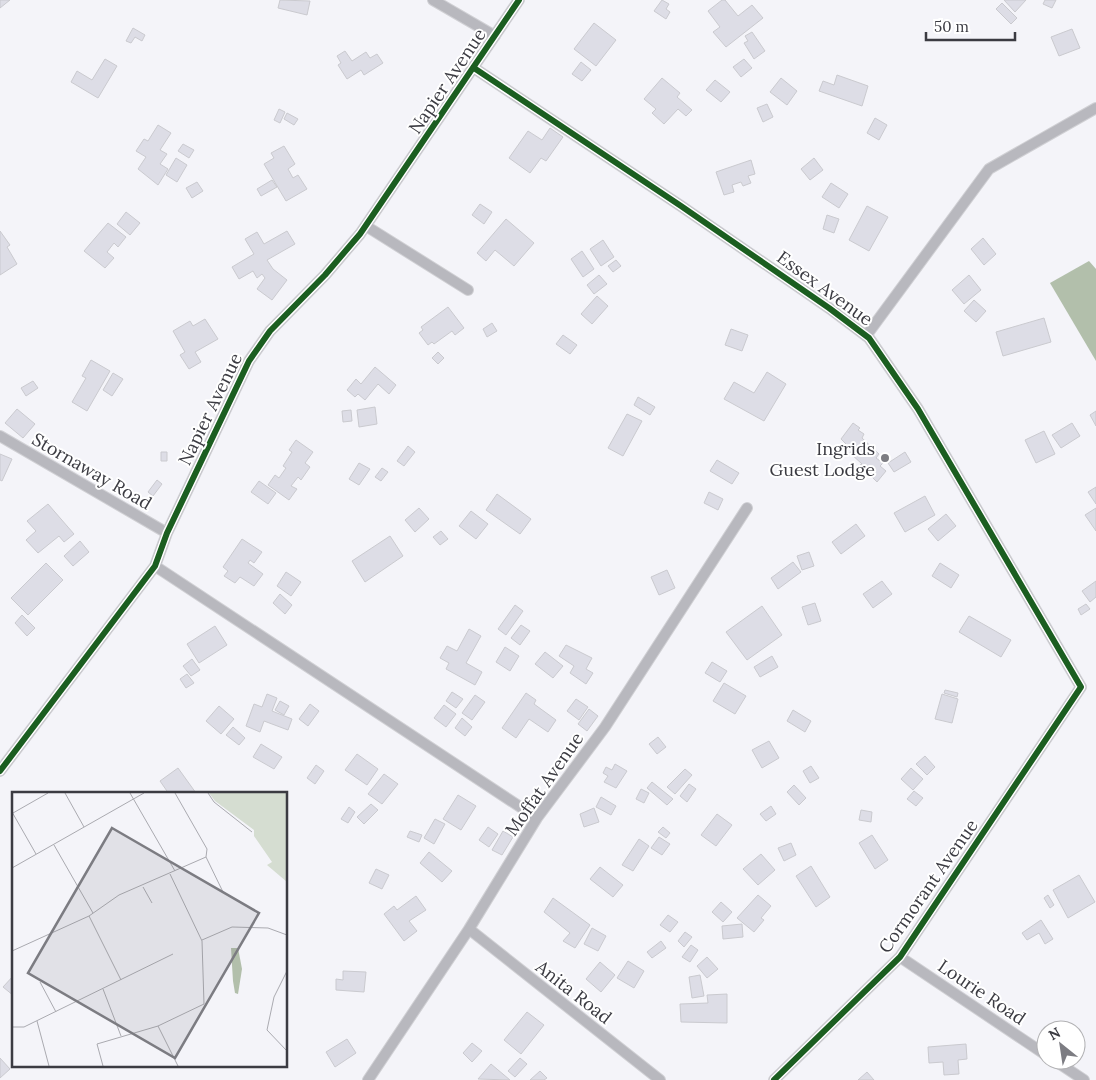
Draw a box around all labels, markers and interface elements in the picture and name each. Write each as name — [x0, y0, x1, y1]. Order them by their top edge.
scale bar — [926, 10, 1015, 42]
text: 50 m — [934, 17, 969, 36]
street label: Napier Avenue — [403, 24, 491, 138]
street label: Essex Avenue — [773, 246, 878, 331]
street label: Napier Avenue — [173, 349, 247, 469]
street label: Stornaway Road — [28, 427, 156, 515]
place label: Ingrids Guest Lodge — [769, 437, 875, 481]
marker: Ingrids Guest Lodge — [879, 452, 891, 464]
street label: Moffat Avenue — [500, 728, 588, 840]
inset map — [12, 792, 288, 1068]
street label: Cormorant Avenue — [873, 814, 983, 957]
street label: Lourie Road — [934, 954, 1030, 1030]
street label: Anita Road — [531, 955, 617, 1029]
north arrow — [1036, 1020, 1086, 1070]
text: N — [1045, 1023, 1064, 1044]

